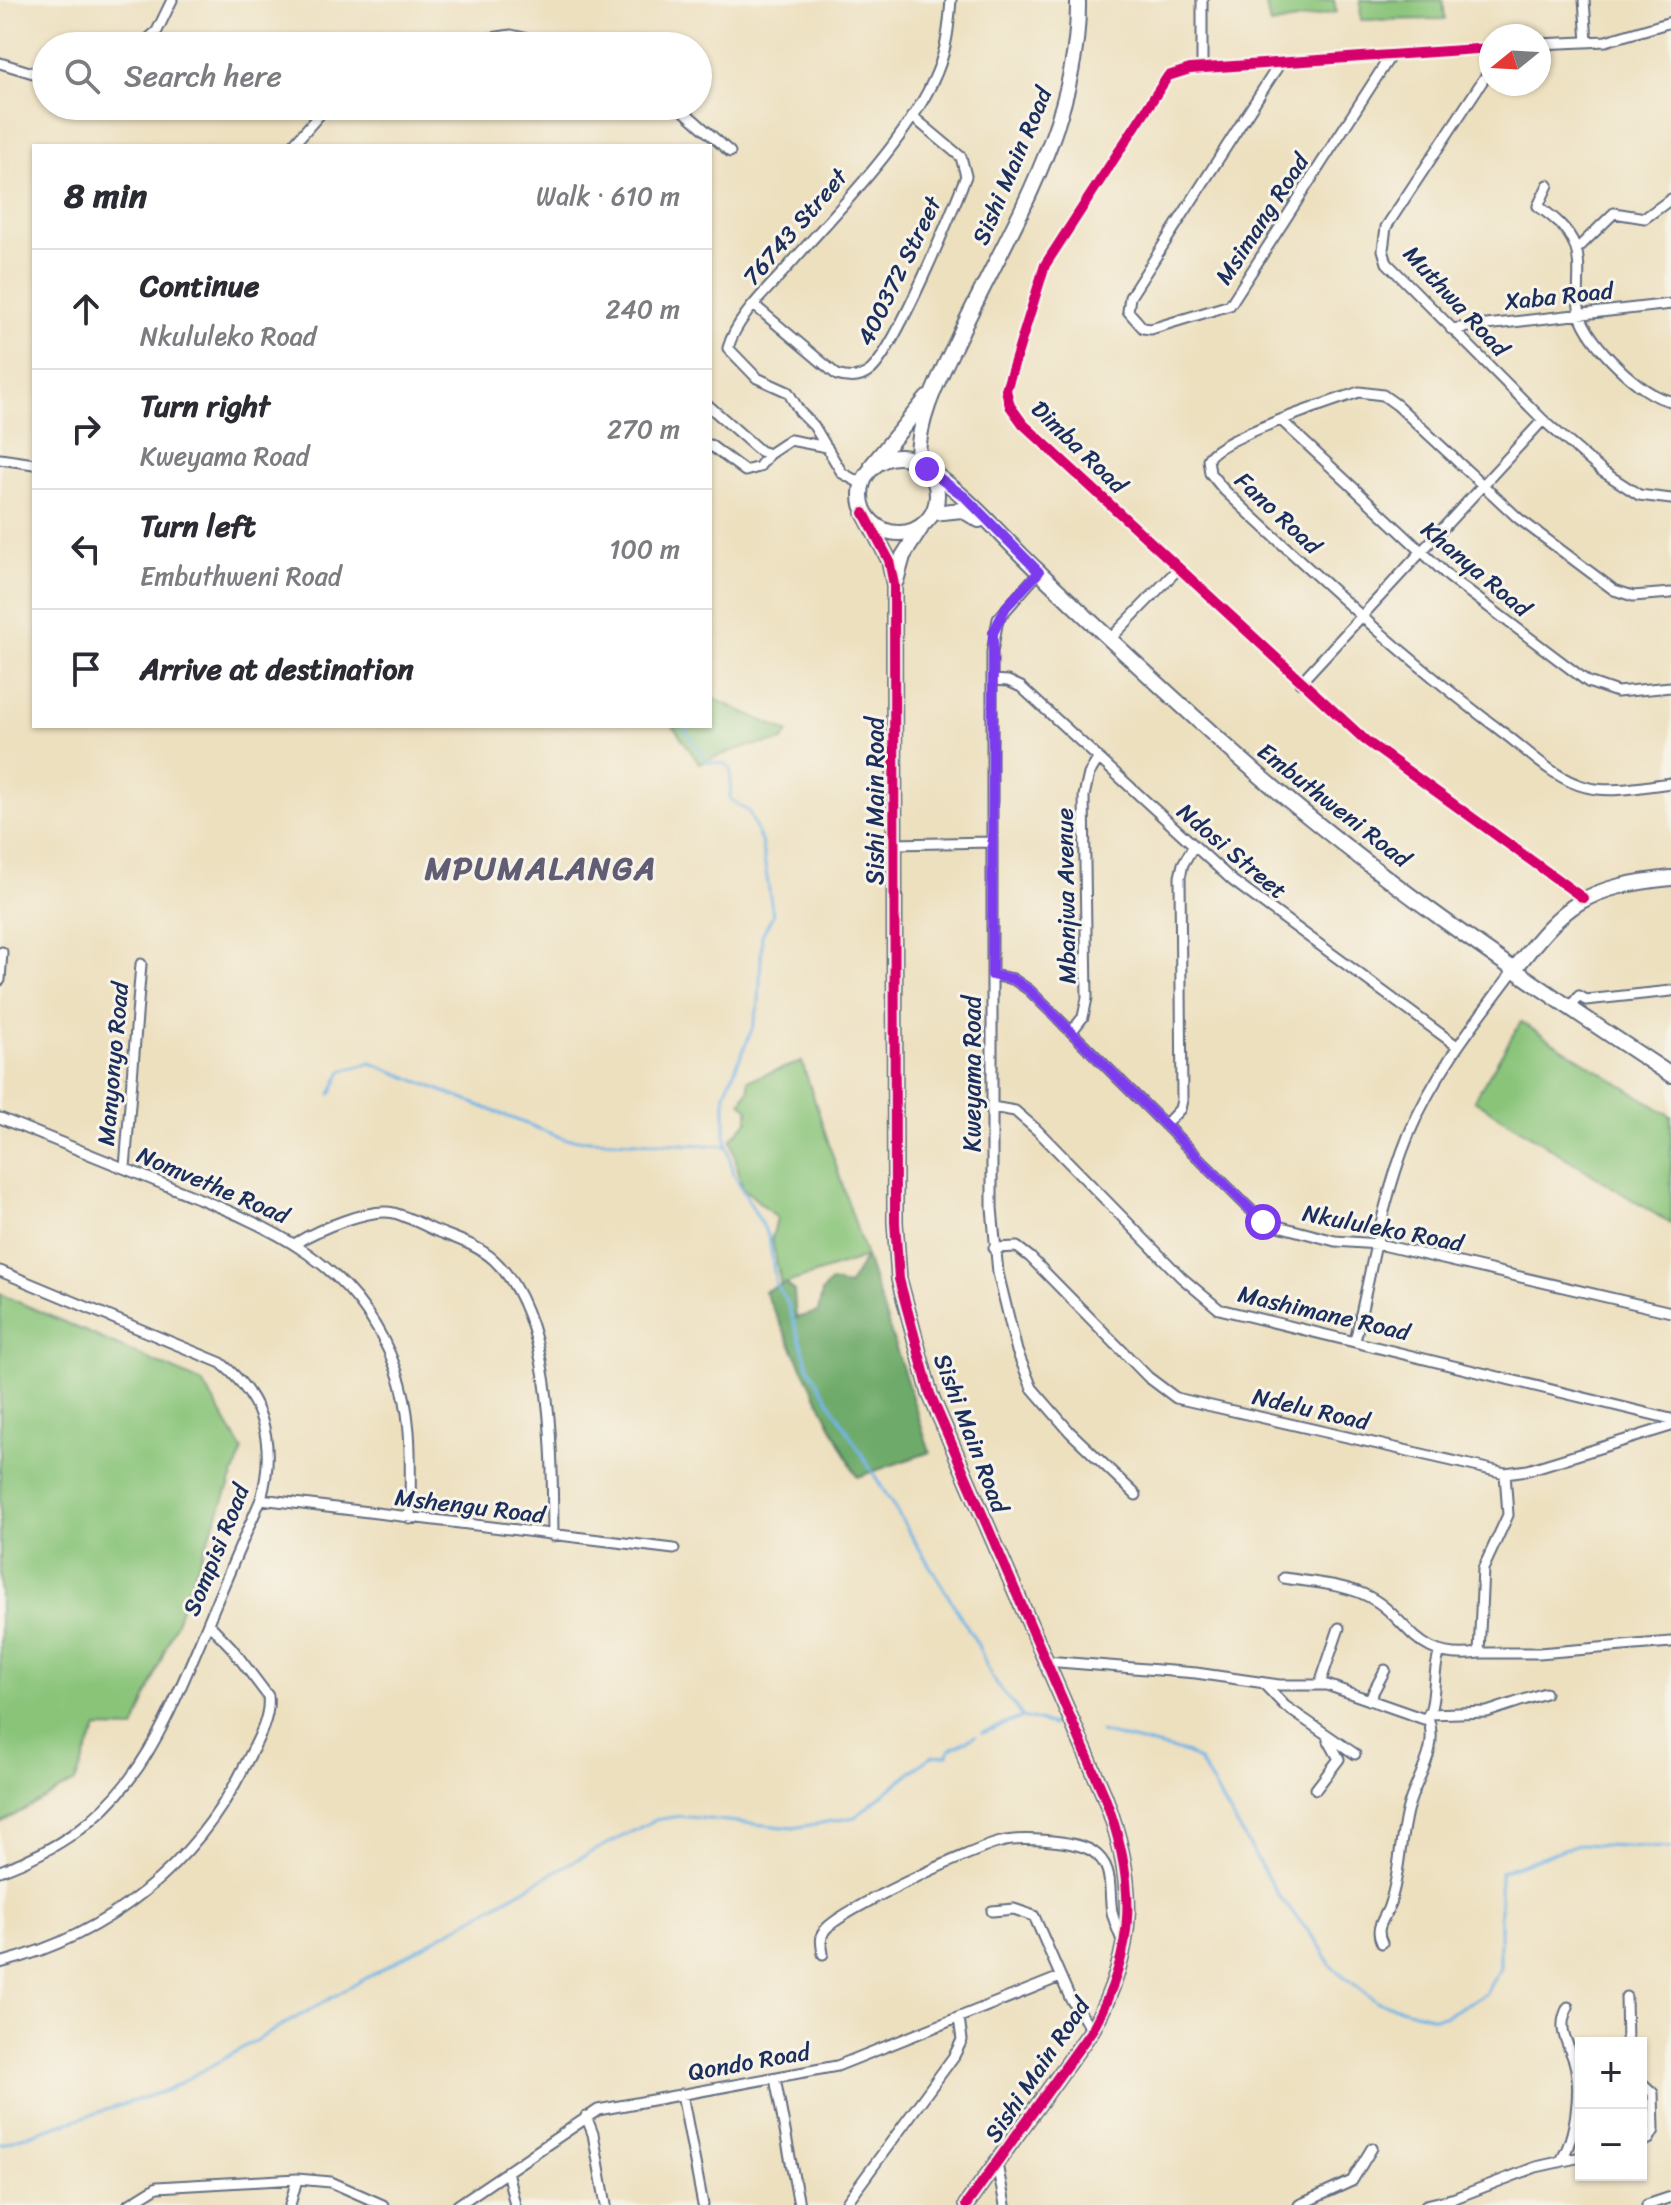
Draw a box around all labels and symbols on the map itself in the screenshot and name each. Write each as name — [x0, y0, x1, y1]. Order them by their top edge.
north arrow — [1479, 24, 1551, 96]
street label: Sishi Main Road — [960, 78, 1065, 251]
street label: Msimang Road — [1203, 143, 1321, 293]
street label: 76743 Street — [732, 157, 859, 296]
street label: 400372 Street — [845, 188, 954, 353]
street label: Muthwa Road — [1392, 235, 1521, 369]
street label: Xaba Road — [1502, 269, 1617, 323]
street label: Dimba Road — [1021, 390, 1138, 505]
route end — [909, 451, 945, 487]
street label: Fano Road — [1224, 461, 1333, 566]
street label: Khanya Road — [1411, 510, 1543, 630]
street label: Sishi Main Road — [854, 715, 896, 885]
street label: Embuthweni Road — [1248, 731, 1422, 880]
street label: Ndosi Street — [1167, 792, 1297, 910]
street label: Mbanjwa Avenue — [1043, 807, 1089, 985]
district label: MPUMALANGA — [424, 840, 657, 897]
street label: Manyonyo Road — [85, 979, 141, 1148]
street label: Kweyama Road — [951, 994, 993, 1152]
street label: Nomvethe Road — [130, 1134, 297, 1237]
street label: Nkululeko Road — [1299, 1192, 1468, 1264]
route start — [1245, 1204, 1281, 1240]
street label: Mashimane Road — [1234, 1273, 1415, 1353]
street label: Sishi Main Road — [921, 1347, 1022, 1521]
street label: Ndelu Road — [1248, 1375, 1375, 1443]
street label: Sompisi Road — [170, 1475, 262, 1622]
street label: Mshengu Road — [393, 1476, 549, 1536]
street label: Sishi Main Road — [973, 1987, 1103, 2151]
street label: Qondo Road — [685, 2030, 814, 2093]

